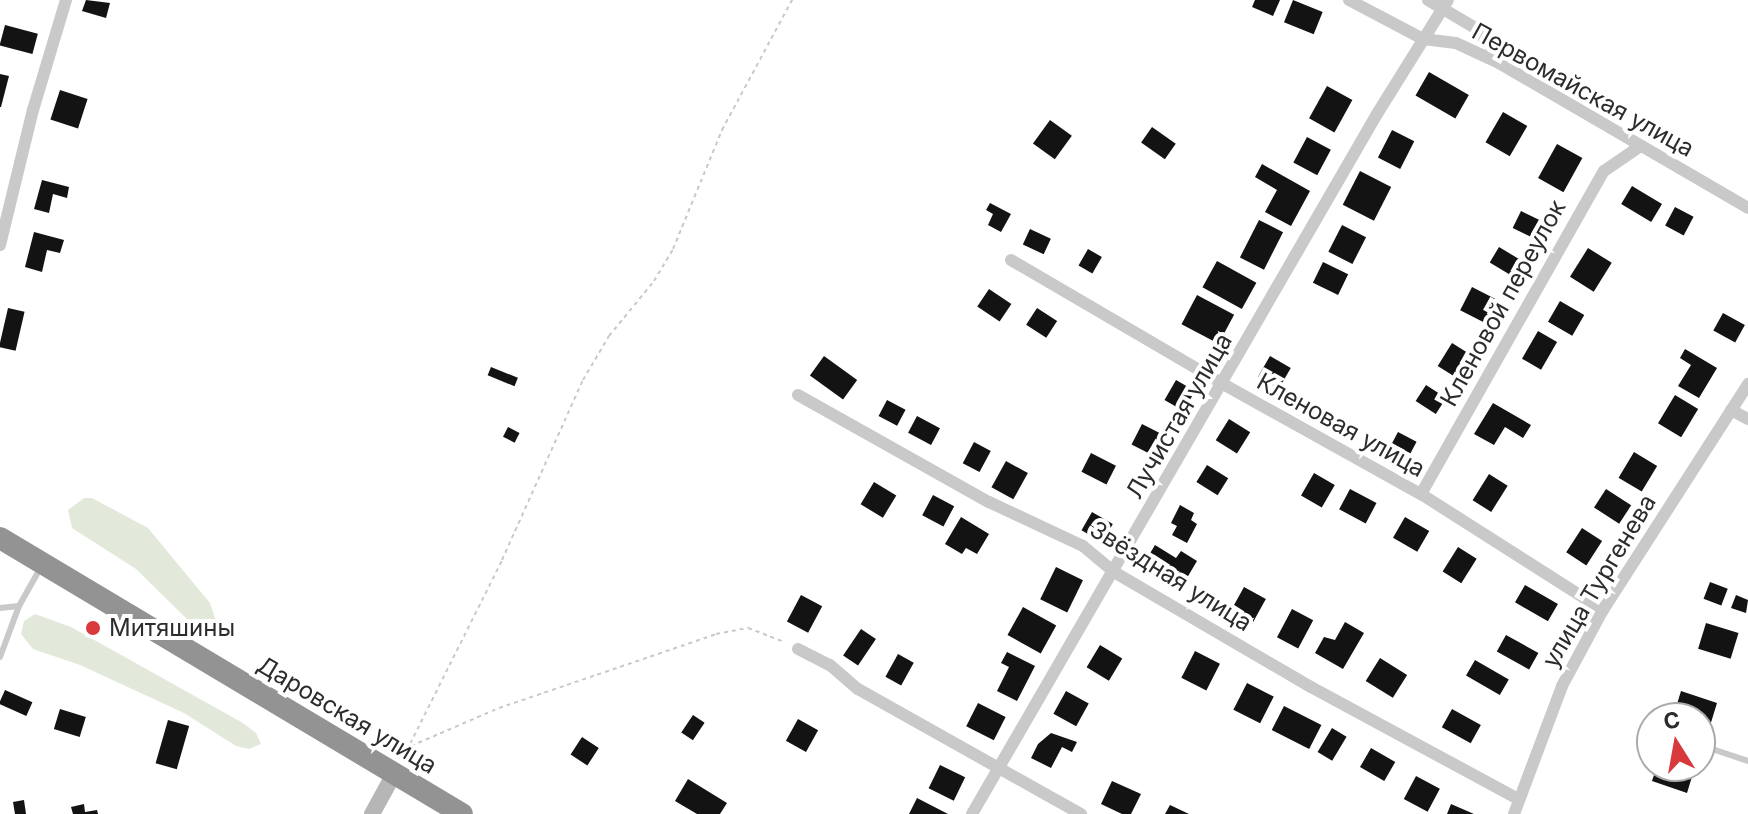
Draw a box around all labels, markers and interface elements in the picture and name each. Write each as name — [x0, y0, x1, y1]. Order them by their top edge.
street label: Первомайская улица — [1467, 17, 1699, 163]
street label: Кленовой переулок — [1434, 195, 1572, 411]
street label: Лучистая улица — [1120, 328, 1238, 504]
street label: Кленовая улица — [1252, 367, 1430, 483]
street label: улица Тургенева — [1536, 489, 1662, 673]
street label: Звёздная улица — [1085, 515, 1257, 637]
place label: Митяшины — [109, 614, 235, 642]
marker: Митяшины — [84, 619, 102, 637]
street label: Даровская улица — [252, 650, 442, 780]
north arrow — [1636, 702, 1716, 782]
text: С — [1661, 706, 1682, 735]

